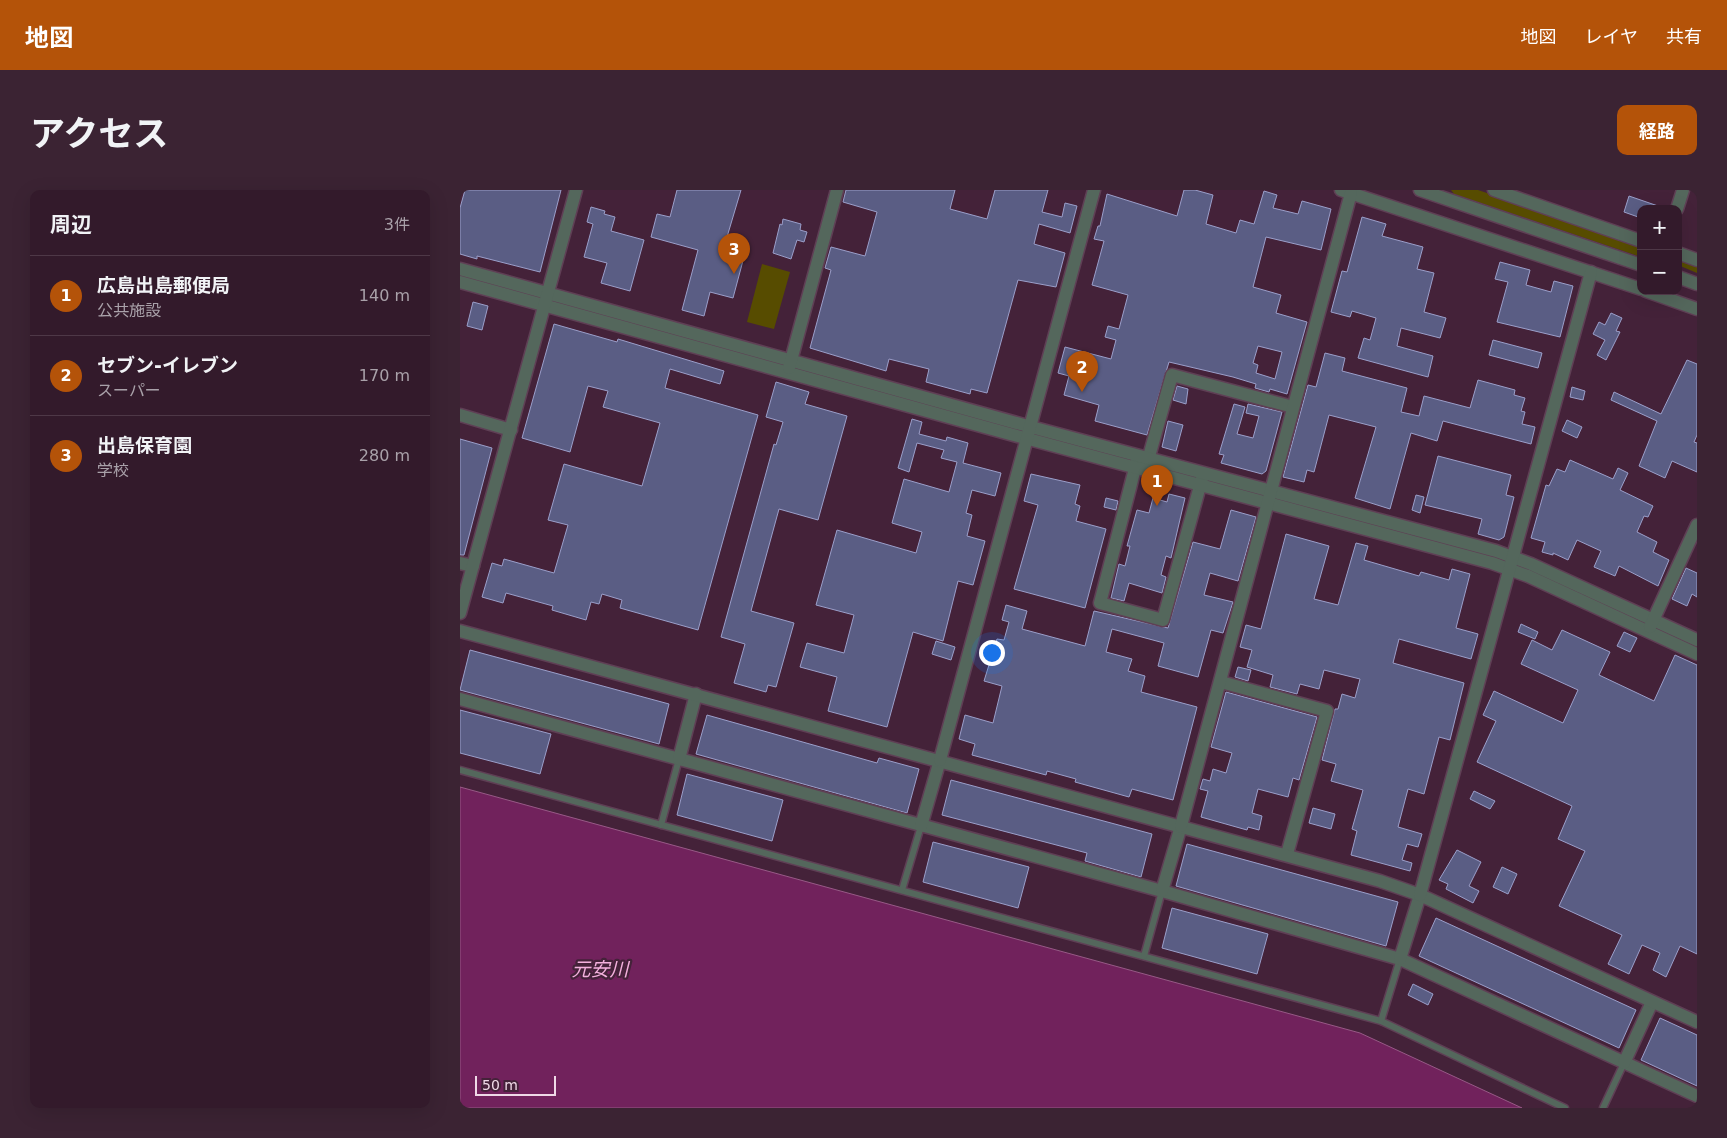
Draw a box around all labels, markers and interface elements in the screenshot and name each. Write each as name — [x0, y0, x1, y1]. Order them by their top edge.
text: 地図 — [25, 24, 73, 52]
text: 地図 — [1521, 26, 1557, 47]
text: レイヤ — [1585, 26, 1638, 47]
text: 共有 — [1666, 26, 1702, 47]
button: 経路 — [1617, 105, 1697, 155]
text: アクセス — [30, 114, 168, 154]
map controls — [1637, 205, 1682, 295]
button: + — [1637, 205, 1682, 250]
text: 周辺 — [50, 213, 92, 237]
text: 3件 — [384, 215, 410, 234]
pin: 3 — [718, 233, 750, 274]
button: − — [1637, 250, 1682, 295]
text: 広島出島郵便局 — [97, 274, 230, 296]
text: 1 — [60, 286, 72, 305]
text: 140 m — [359, 286, 410, 305]
text: 公共施設 — [97, 301, 161, 320]
pin: 2 — [1066, 351, 1098, 392]
text: セブン-イレブン — [97, 354, 238, 376]
text: 2 — [60, 366, 72, 385]
text: 170 m — [359, 366, 410, 385]
text: スーパー — [97, 381, 161, 400]
text: 出島保育園 — [97, 434, 192, 456]
text: 3 — [60, 446, 72, 465]
text: 280 m — [359, 446, 410, 465]
text: 学校 — [97, 461, 129, 480]
pin: 1 — [1141, 465, 1173, 506]
your location — [979, 640, 1005, 666]
water label: 元安川 — [571, 958, 630, 980]
scale bar — [475, 1073, 556, 1096]
text: 50 m — [482, 1077, 518, 1093]

